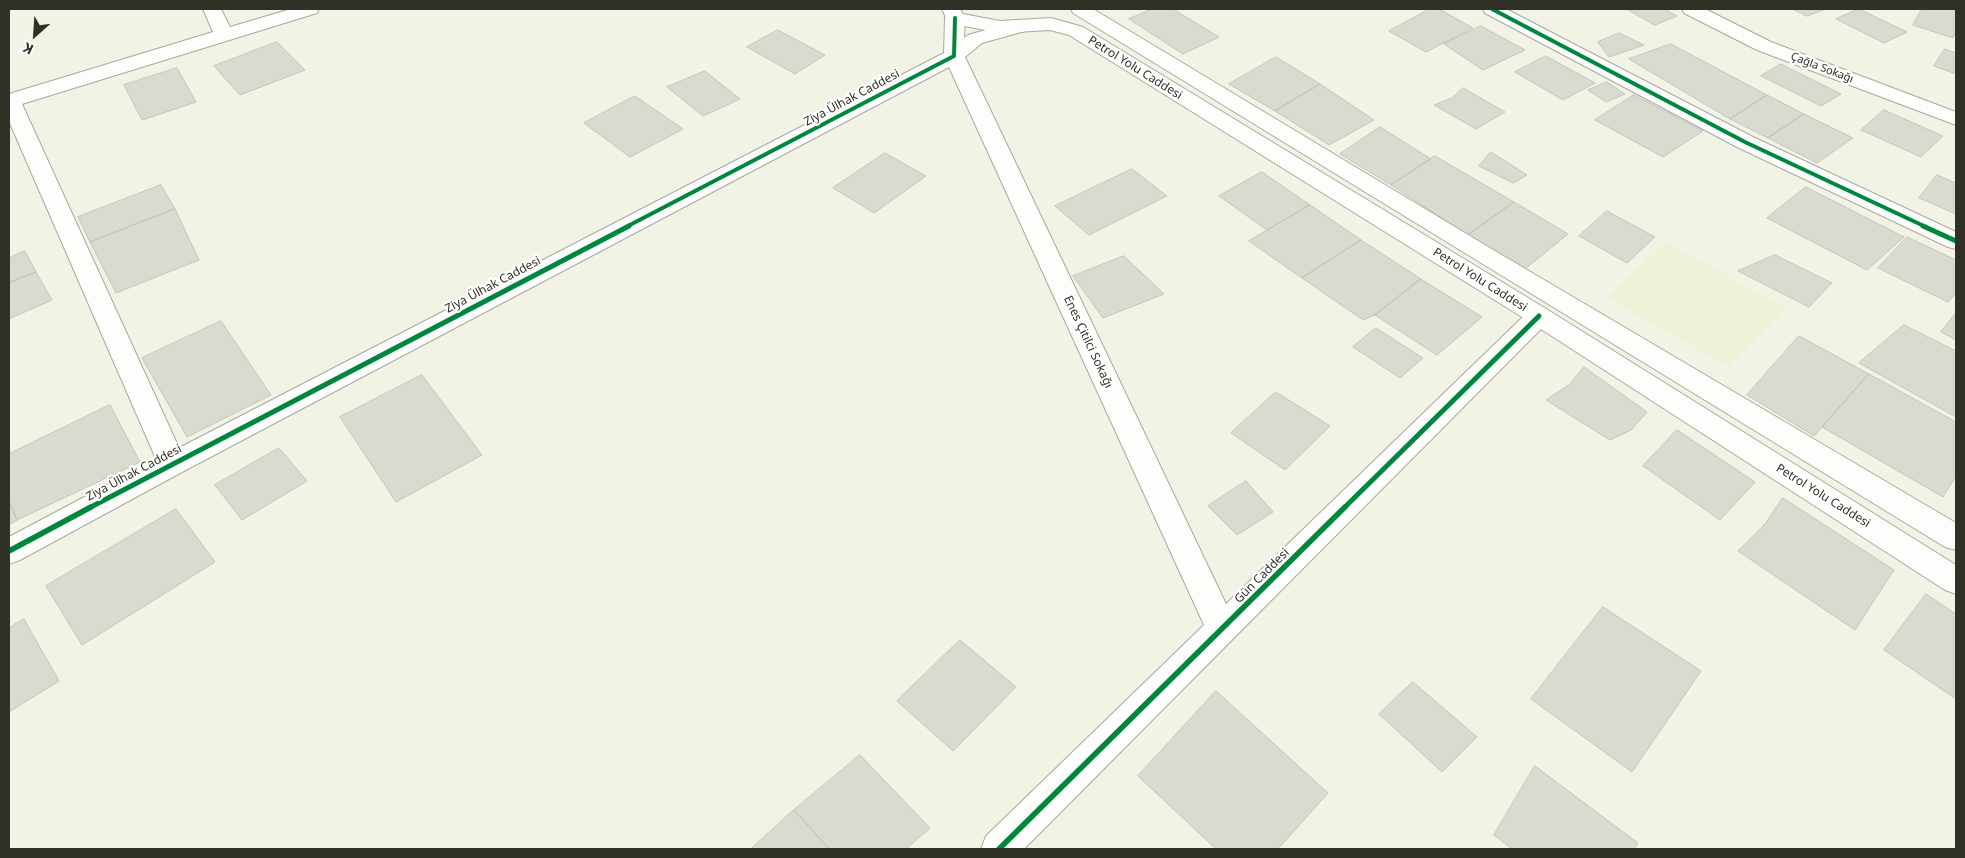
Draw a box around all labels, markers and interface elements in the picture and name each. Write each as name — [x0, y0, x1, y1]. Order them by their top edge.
north arrow — [10, 10, 60, 60]
street label: Petrol Yolu Caddesi — [1085, 33, 1185, 103]
text: K — [20, 38, 37, 60]
street label: Çağla Sokağı — [1789, 50, 1855, 86]
street label: Ziya Ülhak Caddesi — [802, 67, 902, 129]
street label: Petrol Yolu Caddesi — [1430, 245, 1530, 315]
street label: Ziya Ülhak Caddesi — [443, 254, 543, 316]
street label: Enes Çitilci Sokağı — [1060, 293, 1116, 391]
street label: Ziya Ülhak Caddesi — [84, 442, 184, 504]
street label: Petrol Yolu Caddesi — [1773, 461, 1873, 531]
street label: Gün Caddesi — [1232, 546, 1292, 606]

